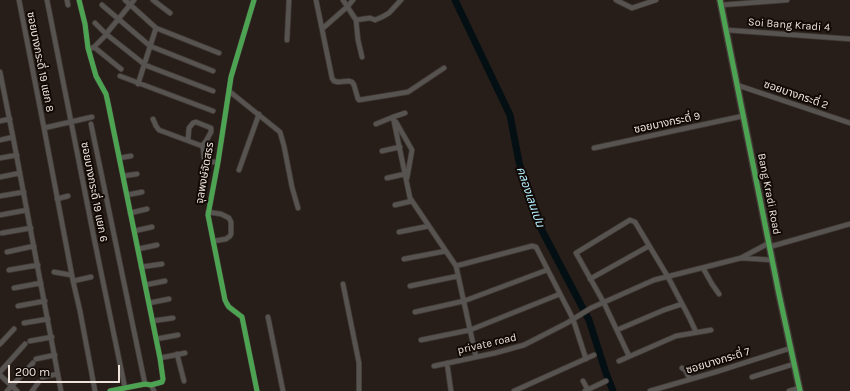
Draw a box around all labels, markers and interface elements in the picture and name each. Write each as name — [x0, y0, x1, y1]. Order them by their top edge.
street label: ซอยบางกระดี่ 19 แยก 8 — [24, 11, 56, 113]
street label: Soi Bang Kradi 4 — [748, 16, 830, 34]
street label: ซอยบางกระดี่ 2 — [762, 78, 830, 112]
street label: ซอยบางกระดี่ 9 — [633, 110, 701, 136]
street label: ซอยบางกระดี่ 19 แยก 6 — [78, 141, 110, 243]
street label: จุลพงษ์จัดสรร — [193, 141, 217, 205]
street label: Bang Kradi Road — [755, 152, 783, 236]
water label: คลองเลนเปน — [513, 165, 547, 229]
street label: private road — [456, 331, 518, 357]
street label: ซอยบางกระดี่ 7 — [684, 345, 752, 377]
scale bar — [10, 357, 122, 383]
text: 200 m — [15, 365, 50, 379]

